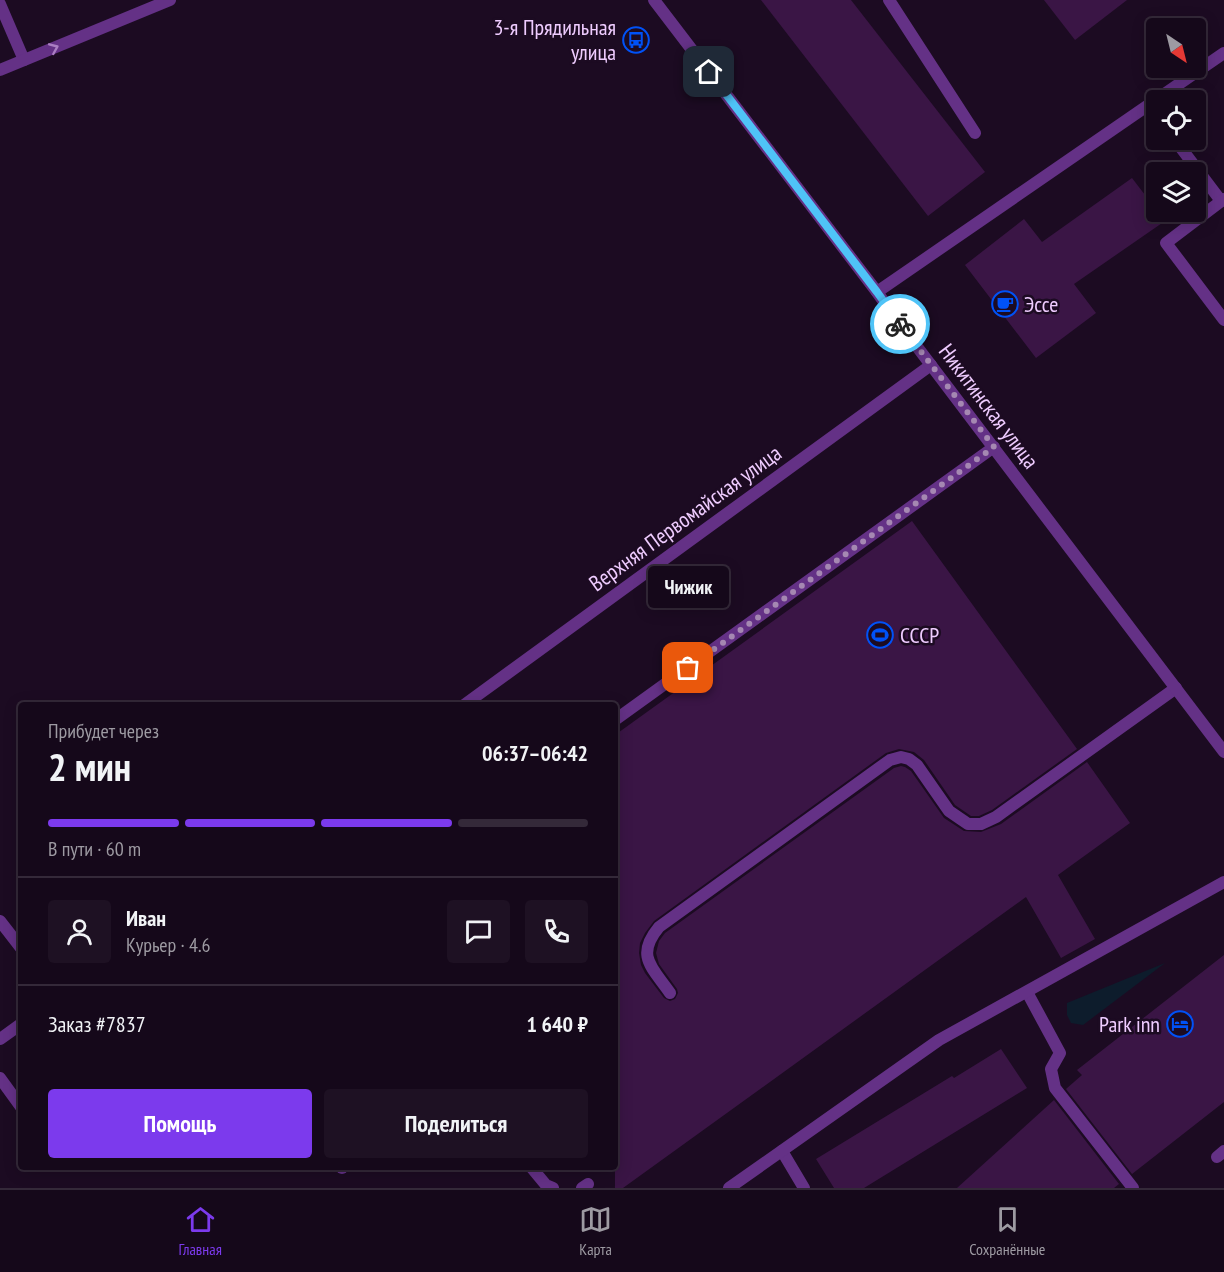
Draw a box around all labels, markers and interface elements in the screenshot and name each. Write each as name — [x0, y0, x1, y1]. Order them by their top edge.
place label: 3-я Прядильная улица — [493, 13, 616, 66]
north arrow — [1146, 18, 1206, 78]
map controls — [1146, 18, 1206, 222]
bus stop icon: 3-я Прядильная улица — [621, 25, 651, 55]
one-way arrow — [48, 43, 59, 55]
pin — [683, 46, 734, 97]
icon: home — [692, 55, 725, 88]
button: locate — [1146, 90, 1206, 150]
button: layers — [1146, 162, 1206, 222]
cafe icon: Эссе — [990, 289, 1020, 319]
place label: Эссе — [1024, 290, 1058, 318]
courier — [870, 294, 930, 354]
icon: bike — [884, 308, 917, 341]
street label: Никитинская улица — [933, 338, 1045, 474]
street label: Верхняя Первомайская улица — [583, 439, 787, 597]
callout: Чижик — [648, 566, 728, 608]
text: Чижик — [665, 574, 712, 600]
sports icon: СССР — [865, 620, 895, 650]
place label: СССР — [900, 621, 939, 649]
pin — [662, 642, 713, 693]
icon: bag — [671, 651, 704, 684]
text: Прибудет через — [48, 718, 159, 744]
text: 06:37–06:42 — [482, 739, 588, 767]
text: 2 мин — [48, 741, 131, 792]
text: В пути · 60 m — [48, 836, 141, 862]
button: person — [48, 900, 111, 963]
button: chat — [447, 900, 510, 963]
button: phone — [525, 900, 588, 963]
text: Иван — [126, 904, 166, 932]
text: Курьер · 4.6 — [126, 932, 211, 958]
hotel icon: Park inn — [1165, 1009, 1195, 1039]
text: Заказ #7837 — [48, 1010, 146, 1038]
text: 1 640 ₽ — [526, 1010, 588, 1038]
place label: Park inn — [1099, 1010, 1160, 1038]
button: Помощь — [48, 1089, 312, 1158]
button: Поделиться — [324, 1089, 588, 1158]
tab: Главная — [179, 1203, 222, 1259]
tab: Карта — [579, 1203, 612, 1259]
tab: Сохранённые — [969, 1203, 1045, 1259]

